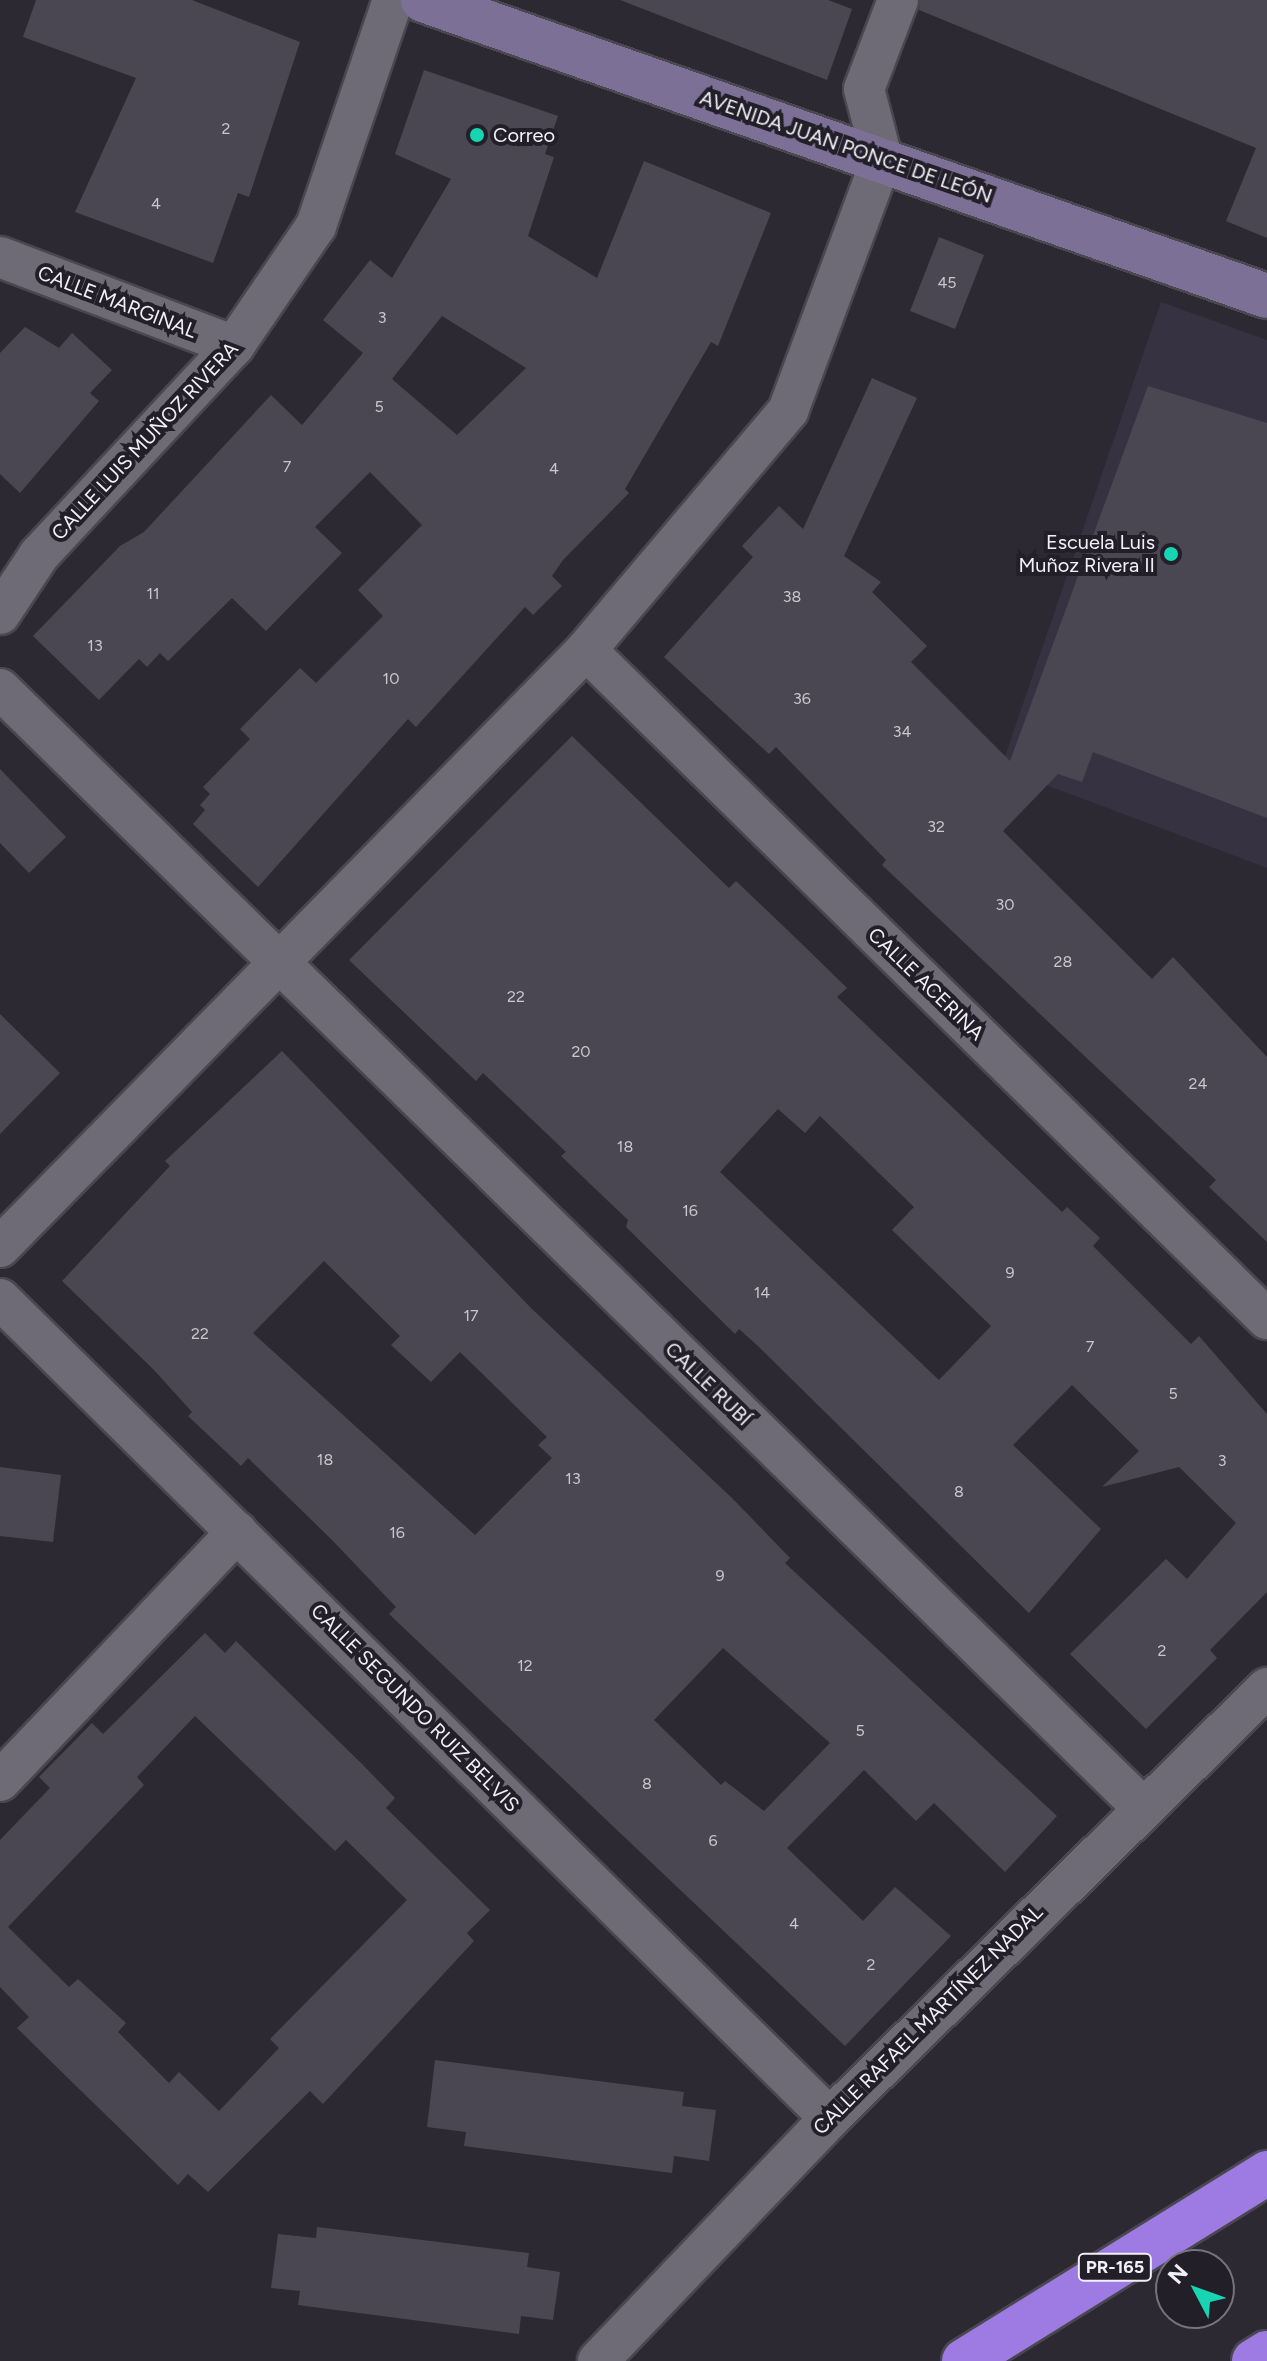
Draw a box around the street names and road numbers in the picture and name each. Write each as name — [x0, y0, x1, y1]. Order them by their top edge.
street label: AVENIDA JUAN PONCE DE LEÓN — [697, 86, 995, 208]
street label: CALLE MARGINAL — [34, 261, 200, 343]
street label: CALLE LUIS MUÑOZ RIVERA — [47, 337, 243, 545]
street label: CALLE ACERINA — [863, 923, 989, 1045]
street label: CALLE RUBÍ — [660, 1337, 756, 1431]
street label: CALLE SEGUNDO RUIZ BELVIS — [306, 1599, 524, 1817]
street label: CALLE RAFAEL MARTÍNEZ NADAL — [808, 1900, 1048, 2140]
road number: PR-165 — [1077, 2253, 1153, 2281]

